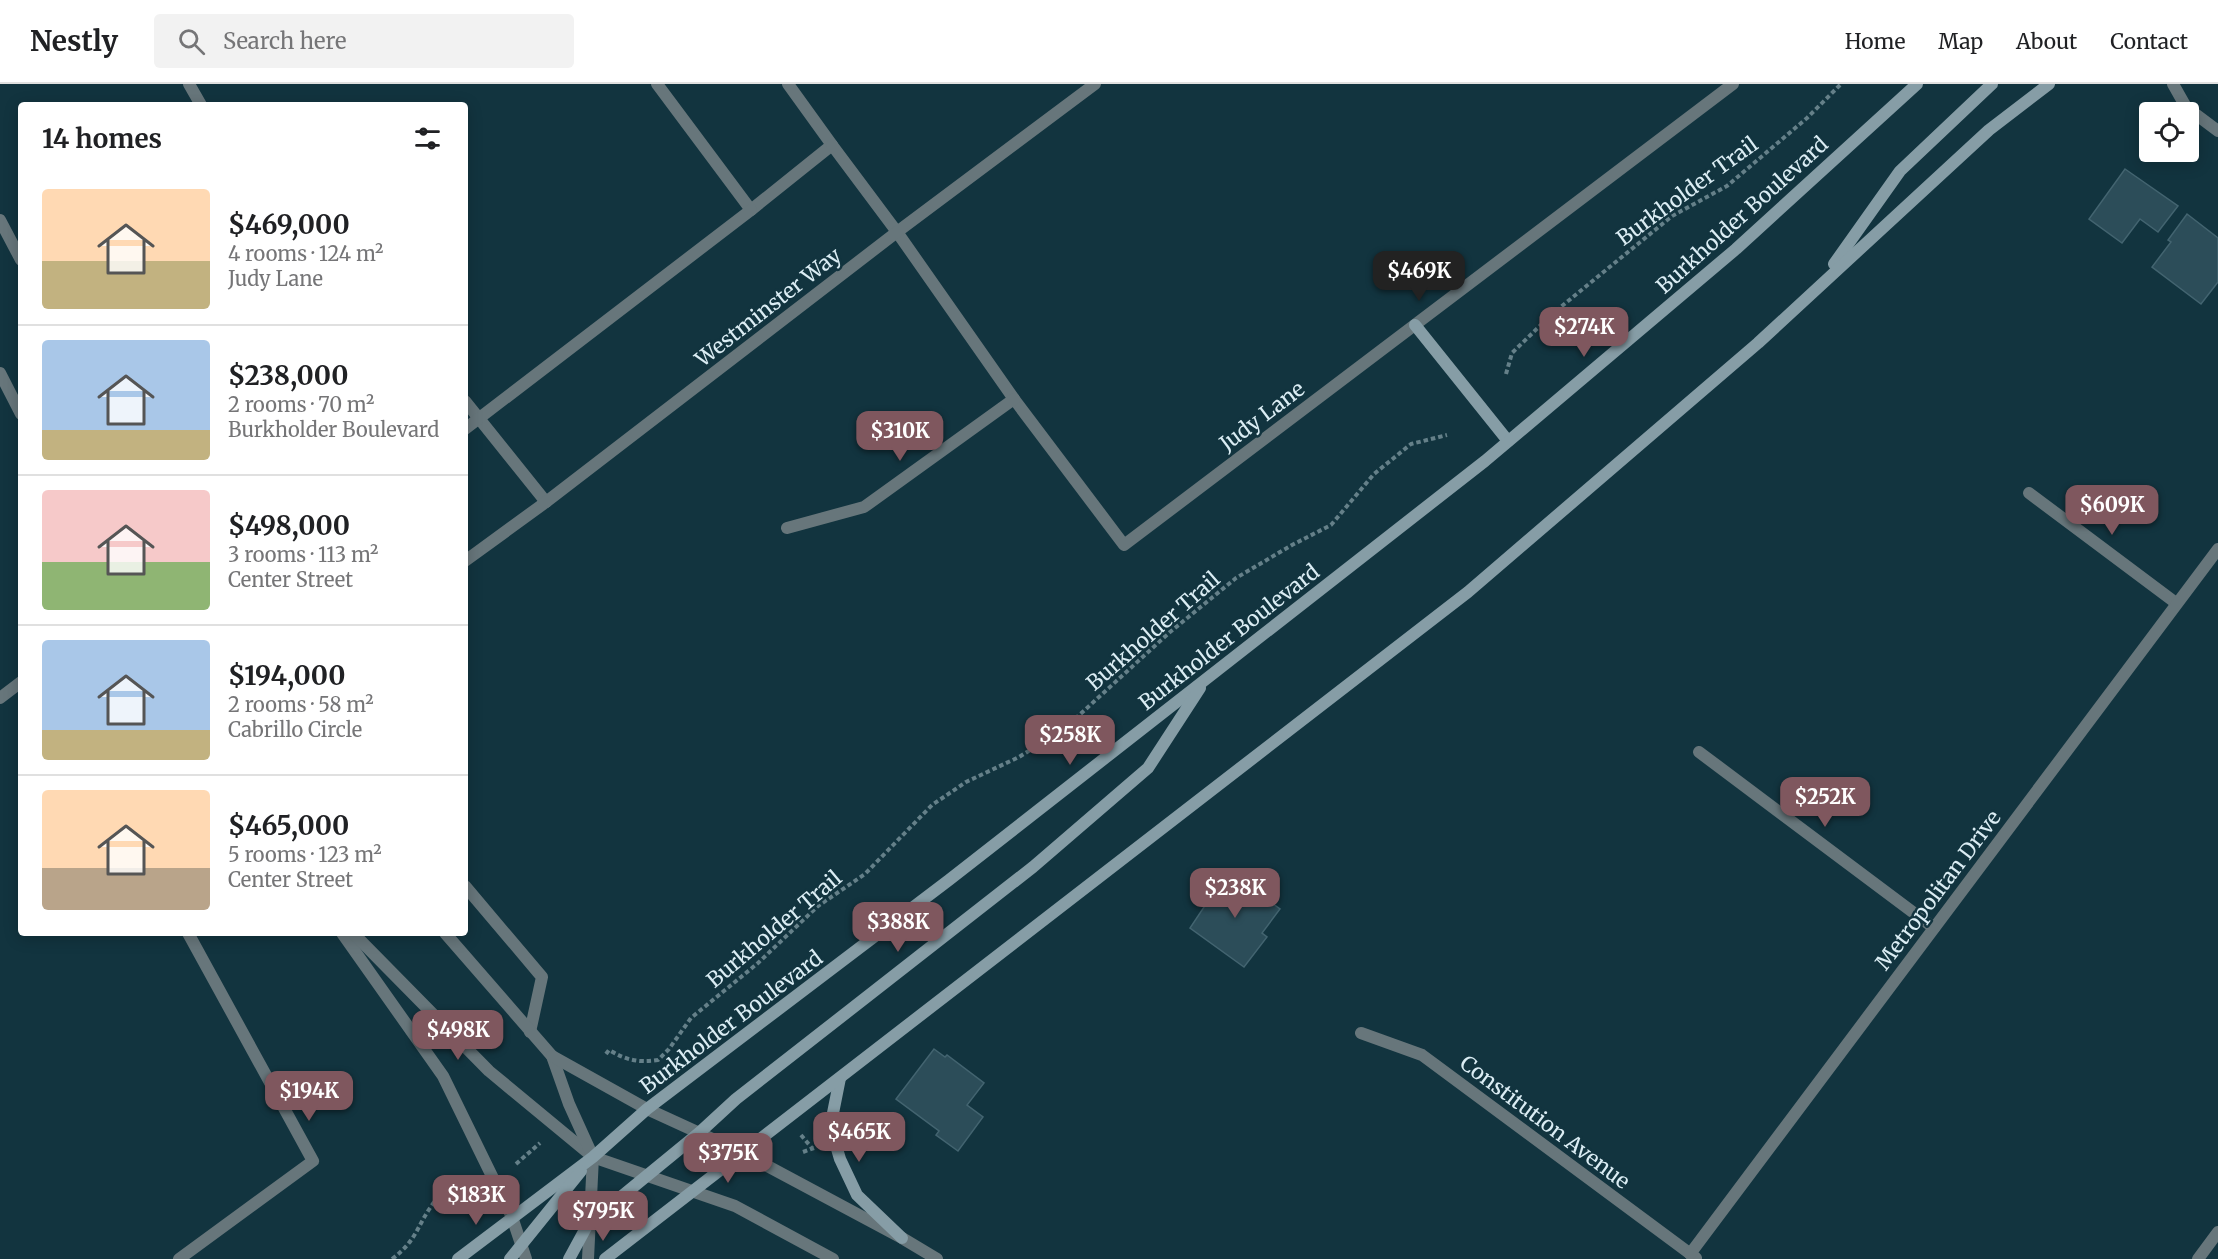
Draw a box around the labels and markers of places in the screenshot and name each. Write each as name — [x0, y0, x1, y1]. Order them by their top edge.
pin: $469K — [1377, 251, 1461, 302]
pin: $274K — [1542, 307, 1626, 358]
pin: $310K — [858, 411, 942, 462]
pin: $609K — [2070, 485, 2154, 536]
pin: $258K — [1028, 715, 1112, 766]
pin: $252K — [1783, 777, 1867, 828]
pin: $238K — [1193, 868, 1277, 919]
pin: $388K — [856, 902, 940, 953]
pin: $498K — [416, 1010, 500, 1061]
pin: $194K — [267, 1071, 351, 1122]
pin: $465K — [817, 1112, 901, 1163]
pin: $375K — [686, 1133, 770, 1184]
pin: $183K — [434, 1175, 518, 1226]
pin: $795K — [561, 1191, 645, 1242]

